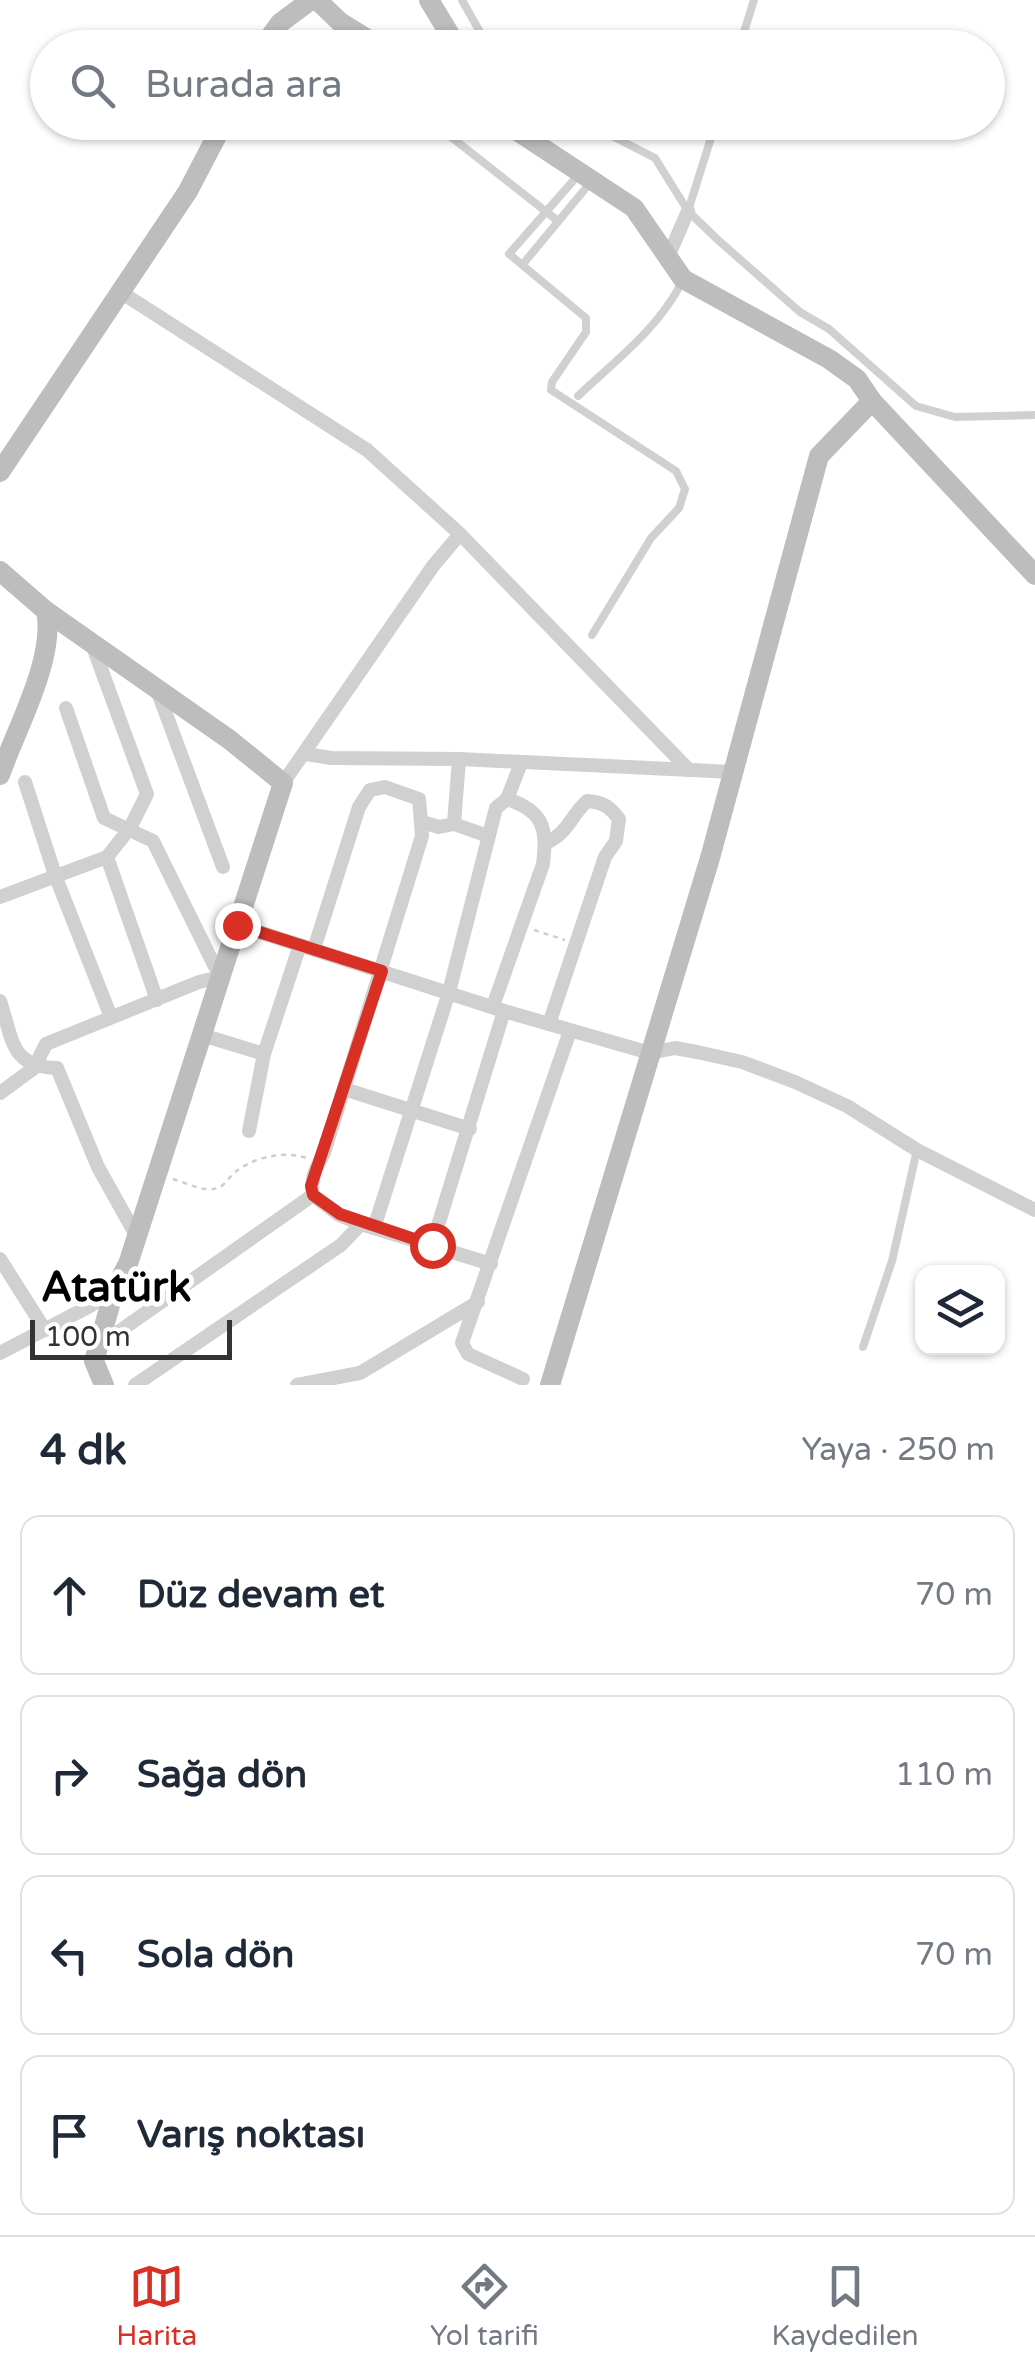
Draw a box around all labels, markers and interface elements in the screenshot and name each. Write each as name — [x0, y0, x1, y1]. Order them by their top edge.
search box — [30, 30, 1005, 140]
icon: search — [65, 58, 120, 113]
text: Burada ara — [145, 62, 343, 108]
route end — [215, 903, 261, 949]
route start — [410, 1223, 456, 1269]
district label: Atatürk — [41, 1262, 191, 1313]
map controls — [915, 1265, 1005, 1355]
button: layers — [915, 1265, 1005, 1355]
scale bar — [30, 1315, 232, 1360]
text: 100 m — [45, 1320, 131, 1354]
text: 4 dk — [40, 1425, 127, 1476]
text: Yaya · 250 m — [802, 1431, 995, 1469]
icon: ahead — [42, 1568, 97, 1623]
text: Düz devam et — [137, 1572, 385, 1618]
text: 70 m — [915, 1576, 993, 1614]
icon: right — [42, 1748, 97, 1803]
text: Sağa dön — [137, 1752, 307, 1798]
text: 110 m — [895, 1756, 993, 1794]
icon: left — [42, 1928, 97, 1983]
text: Sola dön — [137, 1932, 294, 1978]
text: 70 m — [915, 1936, 993, 1974]
icon: arrive — [42, 2108, 97, 2163]
text: Varış noktası — [137, 2112, 365, 2158]
tab: Harita — [116, 2259, 197, 2353]
tab: Yol tarifi — [430, 2259, 539, 2353]
tab: Kaydedilen — [772, 2259, 919, 2353]

